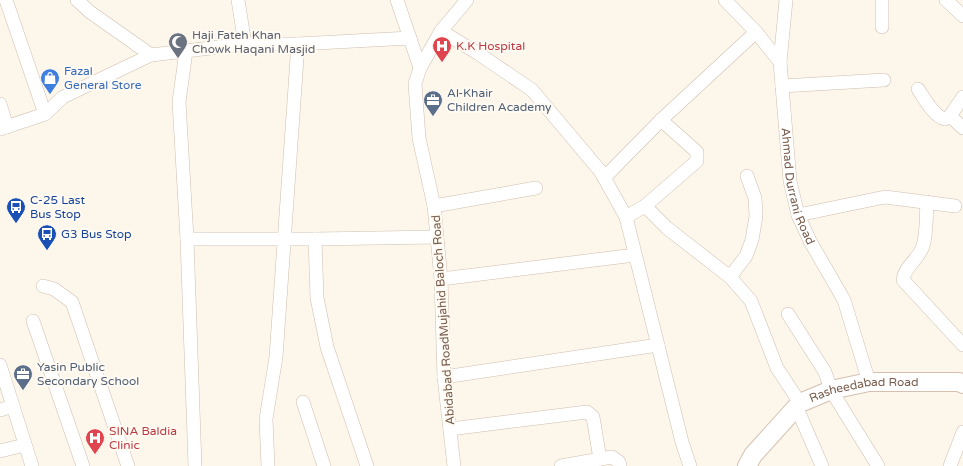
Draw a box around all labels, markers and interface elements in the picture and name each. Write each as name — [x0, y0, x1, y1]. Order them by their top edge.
place label: Haji Fateh Khan Chowk Haqani Masjid — [192, 28, 315, 56]
mosque icon: Haji Fateh Khan Chowk Haqani Masjid — [167, 31, 189, 59]
hospital icon: K.K Hospital — [431, 35, 453, 63]
place label: K.K Hospital — [456, 39, 525, 53]
place label: Fazal General Store — [64, 64, 142, 92]
shop icon: Fazal General Store — [39, 67, 61, 95]
place label: Al-Khair Children Academy — [447, 86, 552, 114]
office icon: Al-Khair Children Academy — [422, 89, 444, 117]
street label: Ahmad Durrani Road — [779, 127, 818, 247]
place label: C-25 Last Bus Stop — [30, 193, 86, 221]
bus stop icon: C-25 Last Bus Stop — [5, 196, 27, 224]
street label: Abidabad RoadMujahid Baloch Road — [429, 214, 457, 426]
bus stop icon: G3 Bus Stop — [36, 223, 58, 251]
place label: G3 Bus Stop — [61, 227, 132, 241]
place label: Yasin Public Secondary School — [37, 360, 139, 388]
office icon: Yasin Public Secondary School — [12, 363, 34, 391]
street label: Rasheedabad Road — [807, 375, 919, 405]
place label: SINA Baldia Clinic — [109, 424, 177, 452]
hospital icon: SINA Baldia Clinic — [84, 427, 106, 455]

